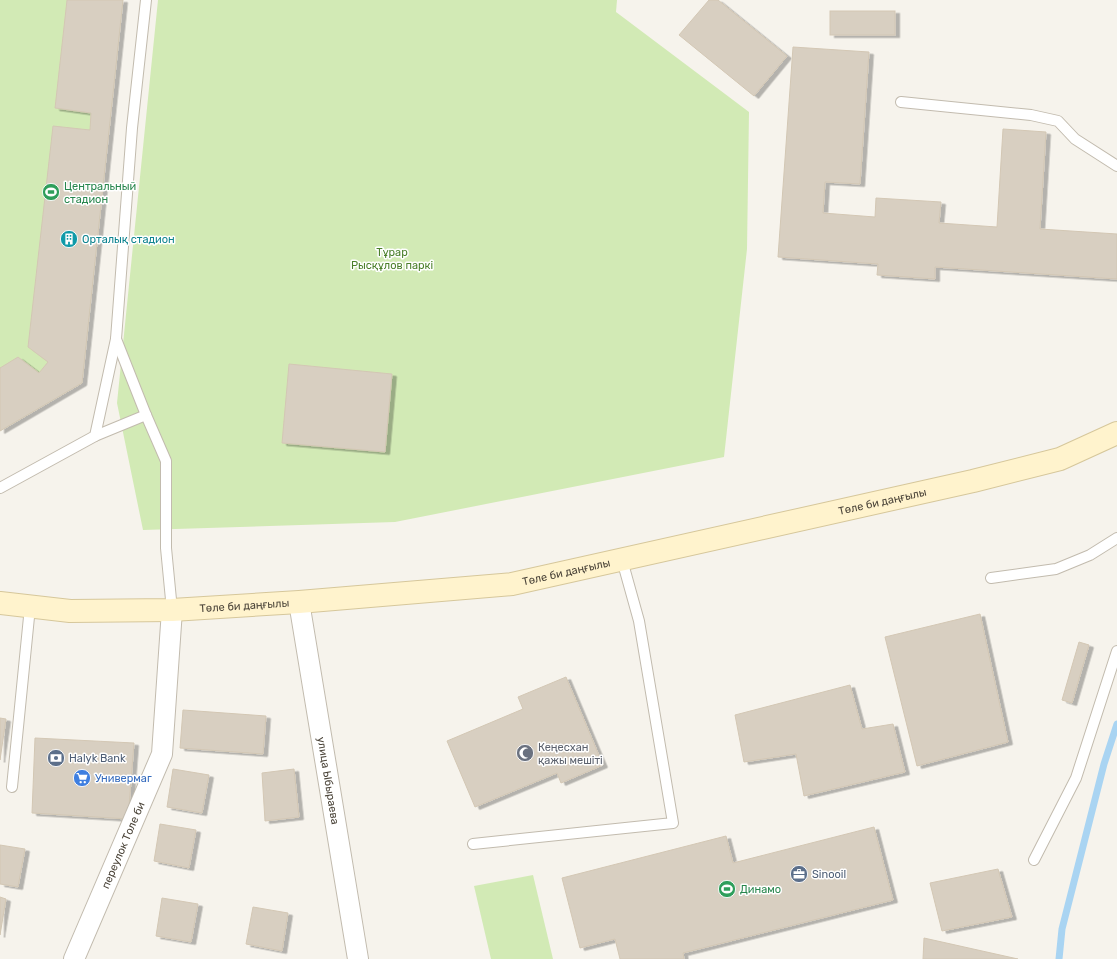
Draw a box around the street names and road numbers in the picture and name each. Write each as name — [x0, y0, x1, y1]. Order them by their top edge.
street label: Төле би даңғылы — [837, 486, 928, 518]
street label: Төле би даңғылы — [521, 556, 612, 589]
street label: Төле би даңғылы — [199, 597, 290, 615]
street label: улица Ыбыраева — [314, 736, 342, 825]
street label: переулок Толе би — [99, 800, 148, 891]

